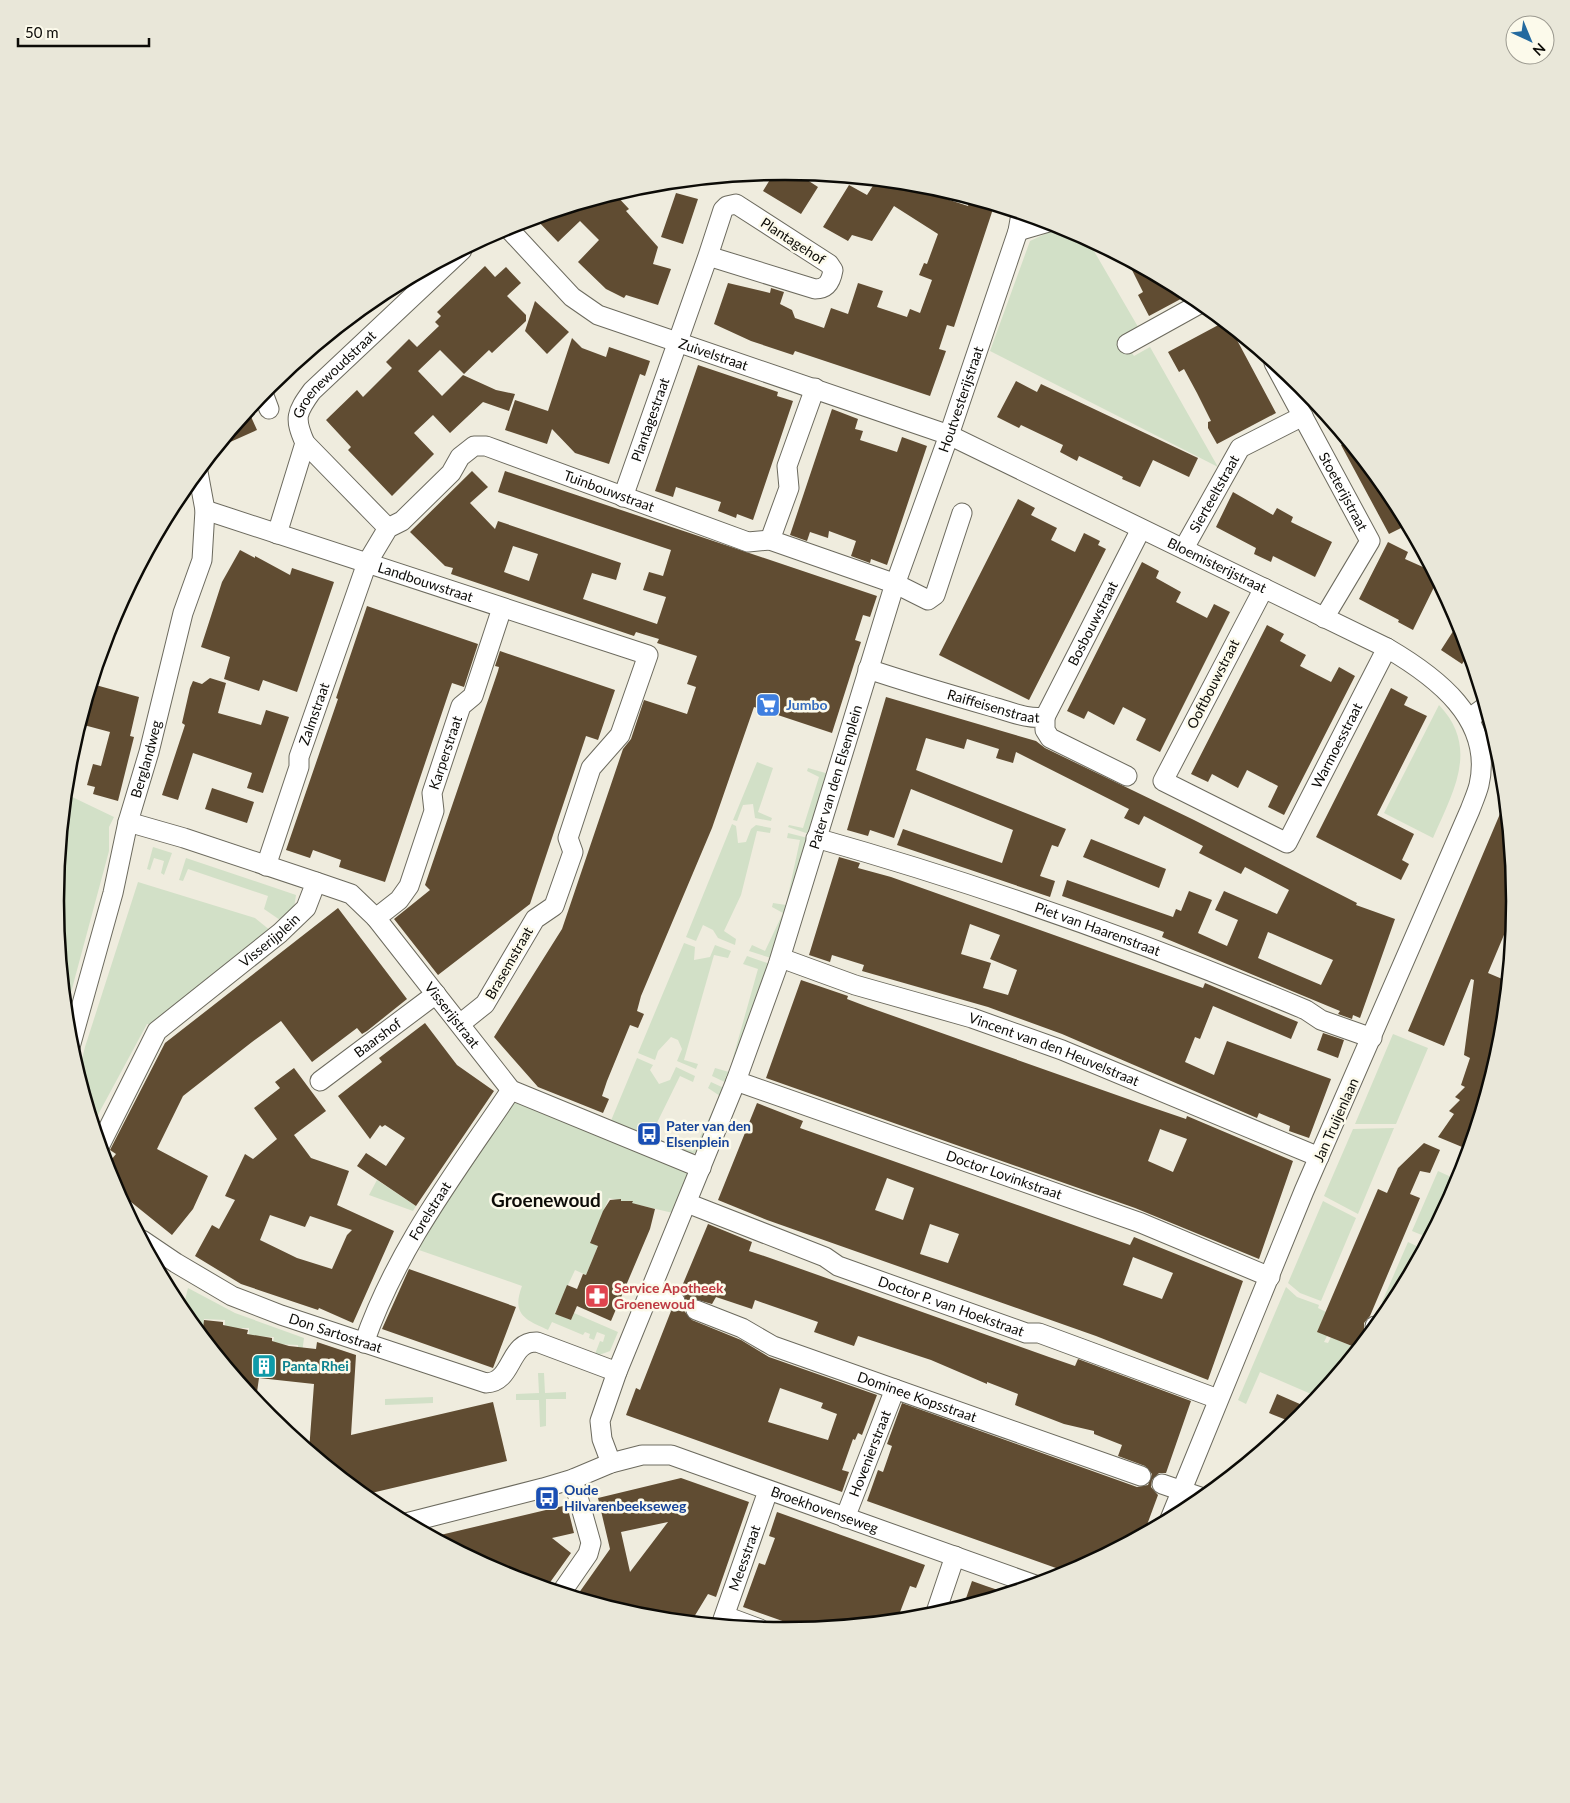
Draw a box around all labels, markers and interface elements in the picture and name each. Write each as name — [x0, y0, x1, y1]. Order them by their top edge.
scale bar — [18, 15, 149, 47]
north arrow — [1505, 15, 1555, 65]
text: 50 m — [25, 23, 59, 41]
text: N — [1530, 40, 1549, 60]
street label: Plantagehof — [758, 213, 829, 268]
street label: Groenewoudstraat — [289, 327, 379, 420]
street label: Zuivelstraat — [677, 334, 750, 374]
street label: Houtvesterijstraat — [934, 344, 986, 455]
street label: Plantagestraat — [627, 375, 672, 464]
street label: Stoeterijstraat — [1316, 449, 1372, 533]
street label: Sierteeltstraat — [1185, 452, 1242, 536]
street label: Tuinbouwstraat — [561, 466, 657, 515]
street label: Bloemisterijstraat — [1165, 534, 1269, 596]
street label: Landbouwstraat — [376, 558, 475, 605]
street label: Bosbouwstraat — [1064, 578, 1121, 668]
street label: Ooftbouwstraat — [1183, 636, 1242, 731]
street label: Zalmstraat — [295, 680, 332, 747]
street label: Raiffeisenstraat — [945, 685, 1040, 726]
supermarket icon: Jumbo — [755, 692, 781, 718]
place label: Jumbo — [786, 696, 827, 713]
street label: Warmoesstraat — [1308, 700, 1365, 791]
street label: Pater van den Elsenplein — [805, 703, 865, 851]
street label: Karperstraat — [425, 714, 465, 792]
street label: Berglandweg — [127, 718, 164, 800]
street label: Piet van Haarenstraat — [1033, 898, 1163, 959]
street label: Visserijplein — [235, 910, 303, 970]
street label: Brasemstraat — [481, 924, 536, 1002]
street label: Visserijstraat — [421, 978, 484, 1051]
street label: Vincent van den Heuvelstraat — [967, 1009, 1142, 1089]
street label: Baarshof — [350, 1014, 404, 1061]
street label: Jan Truijenlaan — [1309, 1075, 1362, 1164]
place label: Pater van den Elsenplein — [666, 1117, 751, 1150]
bus stop icon: Pater van den Elsenplein — [636, 1121, 662, 1147]
street label: Doctor Lovinkstraat — [944, 1146, 1064, 1203]
street label: Forelstraat — [405, 1178, 454, 1243]
district label: Groenewoud — [491, 1188, 601, 1211]
street label: Doctor P. van Hoekstraat — [876, 1272, 1026, 1340]
place label: Service Apotheek Groenewoud — [614, 1279, 724, 1312]
pharmacy icon: Service Apotheek Groenewoud — [584, 1283, 610, 1309]
street label: Don Sartostraat — [287, 1309, 385, 1356]
building icon: Panta Rhei — [251, 1353, 277, 1379]
place label: Panta Rhei — [282, 1357, 349, 1374]
street label: Dominee Kopsstraat — [855, 1368, 979, 1425]
street label: Hovenierstraat — [845, 1408, 894, 1499]
place label: Oude Hilvarenbeekseweg — [564, 1481, 687, 1514]
street label: Broekhovenseweg — [769, 1482, 881, 1536]
bus stop icon: Oude Hilvarenbeekseweg — [534, 1485, 560, 1511]
street label: Meesstraat — [725, 1523, 763, 1593]

